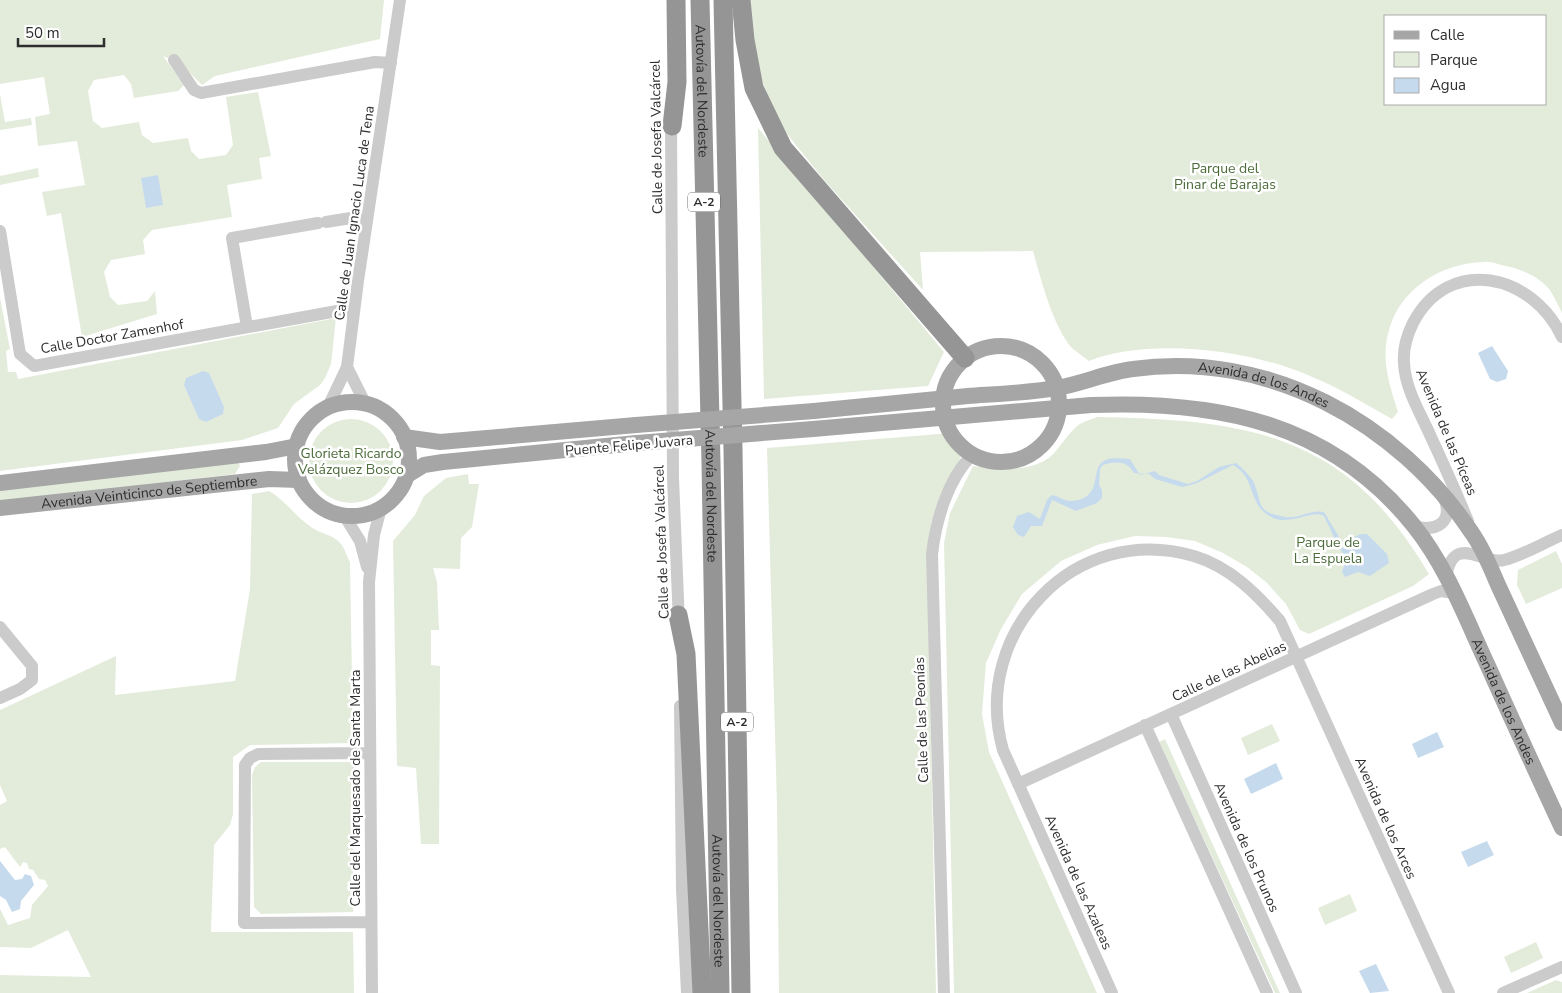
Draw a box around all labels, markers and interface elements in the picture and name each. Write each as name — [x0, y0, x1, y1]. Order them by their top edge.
scale bar — [18, 15, 104, 47]
legend — [1384, 15, 1547, 105]
text: 50 m — [25, 23, 60, 43]
street label: Autovía del Nordeste — [691, 24, 713, 158]
text: Calle — [1430, 25, 1465, 45]
text: Parque — [1430, 50, 1478, 70]
street label: Calle de Josefa Valcárcel — [646, 59, 667, 214]
text: Agua — [1430, 75, 1466, 95]
street label: Calle de Juan Ignacio Luca de Tena — [330, 104, 379, 322]
park label: Parque del Pinar de Barajas — [1174, 159, 1276, 194]
road number: A-2 — [688, 192, 720, 212]
street label: Calle Doctor Zamenhof — [39, 314, 185, 358]
street label: Avenida de los Andes — [1197, 358, 1333, 413]
street label: Avenida de las Píceas — [1411, 366, 1482, 499]
street label: Autovía del Nordeste — [700, 429, 722, 563]
street label: Puente Felipe Juvara — [564, 430, 694, 461]
park label: Glorieta Ricardo Velázquez Bosco — [297, 444, 404, 479]
street label: Calle de Josefa Valcárcel — [649, 464, 674, 619]
street label: Avenida Veinticinco de Septiembre — [40, 471, 258, 514]
park label: Parque de La Espuela — [1294, 533, 1362, 568]
street label: Avenida de los Andes — [1467, 635, 1541, 768]
street label: Calle de las Abelias — [1169, 636, 1290, 706]
street label: Calle de las Peonías — [910, 656, 933, 783]
street label: Calle del Marquesado de Santa Marta — [346, 670, 365, 906]
road number: A-2 — [721, 712, 753, 732]
street label: Avenida de los Arces — [1350, 754, 1421, 883]
street label: Avenida de los Prunos — [1209, 779, 1284, 915]
street label: Avenida de las Azaleas — [1040, 812, 1117, 953]
street label: Autovía del Nordeste — [707, 834, 729, 968]

